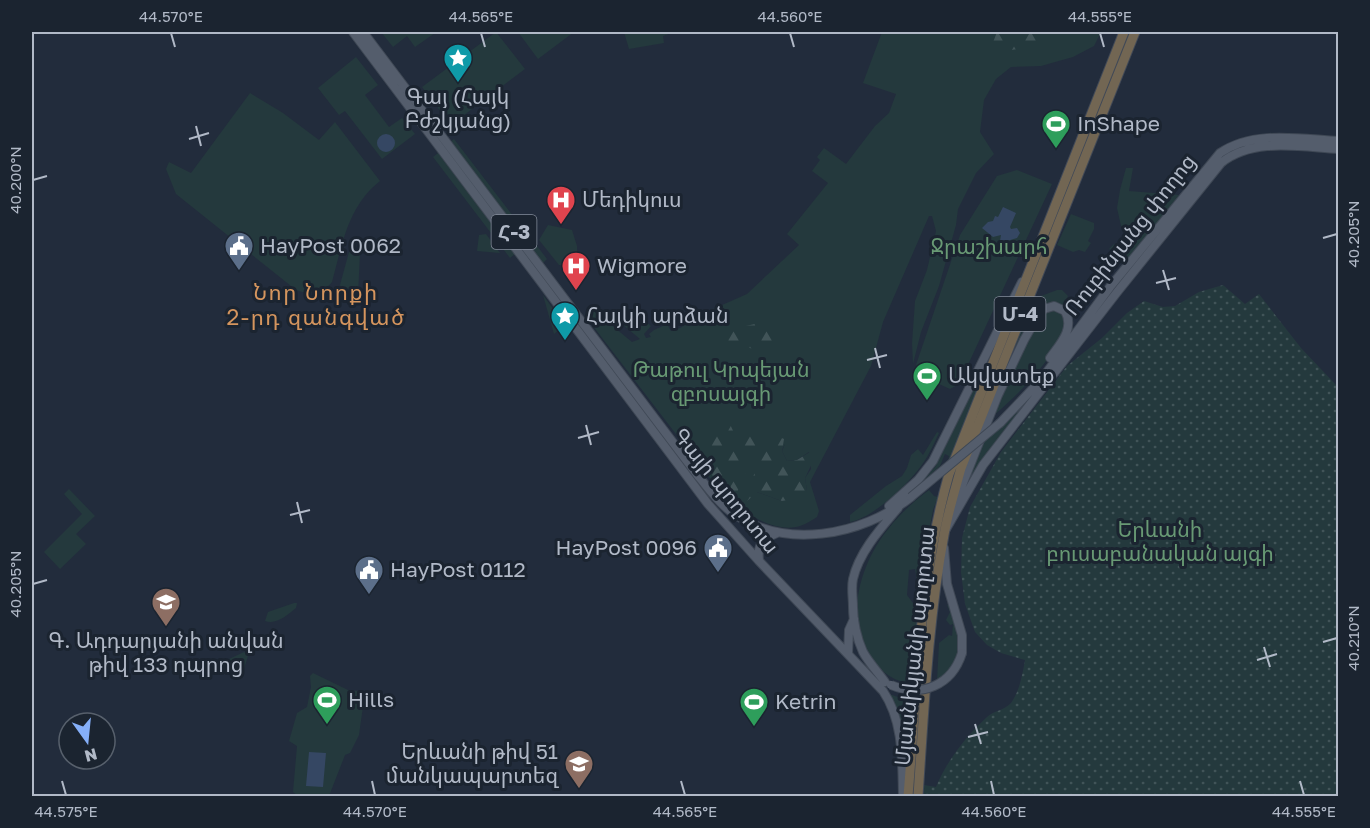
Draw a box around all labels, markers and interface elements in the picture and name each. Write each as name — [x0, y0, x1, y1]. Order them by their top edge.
text: 44.570°E — [139, 7, 203, 25]
text: 44.565°E — [449, 7, 513, 25]
text: 44.560°E — [758, 7, 822, 25]
text: 44.555°E — [1068, 7, 1132, 25]
place icon: Գայ (Հայկ Բժշկյանց) — [442, 42, 474, 84]
place label: Գայ (Հայկ Բժշկյանց) — [405, 83, 511, 133]
sports icon: InShape — [1040, 108, 1072, 150]
place label: InShape — [1077, 110, 1160, 136]
text: 40.200°N — [6, 146, 24, 214]
street label: Ռուբինյանց փողոց — [1058, 148, 1200, 320]
hospital icon: Մեդիկուս — [545, 184, 577, 226]
place label: Մեդիկուս — [582, 186, 682, 212]
text: 40.205°N — [1344, 201, 1362, 267]
road number: Հ-3 — [492, 215, 536, 249]
public building icon: HayPost 0062 — [223, 230, 255, 272]
place label: HayPost 0062 — [260, 232, 401, 258]
park label: Ջրաշխարհ — [930, 233, 1048, 259]
hospital icon: Wigmore — [560, 250, 592, 292]
place label: Wigmore — [597, 252, 687, 278]
district label: Նոր Նորքի 2-րդ զանգված — [227, 278, 405, 330]
road number: Մ-4 — [994, 297, 1046, 331]
place icon: Հայկի արձան — [549, 300, 581, 342]
place label: Հայկի արձան — [586, 302, 728, 328]
park label: Թաթուլ Կրպեյան զբոսայգի — [633, 356, 809, 406]
sports icon: Ակվատեք — [911, 360, 943, 402]
place label: Ակվատեք — [948, 362, 1055, 388]
street label: Գայի պողոտա — [668, 422, 785, 558]
park label: Երևանի բուսաբանական այգի — [1046, 516, 1274, 566]
street label: Մյասնիկյանի պողոտա — [888, 525, 940, 767]
public building icon: HayPost 0096 — [702, 532, 734, 574]
place label: HayPost 0096 — [555, 534, 697, 560]
text: 40.205°N — [6, 551, 24, 617]
public building icon: HayPost 0112 — [353, 554, 385, 596]
place label: HayPost 0112 — [390, 556, 526, 582]
school or university icon: Գ. Ադդարյանի անվան թիվ 133 դպրոց — [150, 586, 182, 628]
text: 40.210°N — [1344, 605, 1362, 671]
place label: Գ. Ադդարյանի անվան թիվ 133 դպրոց — [48, 627, 284, 677]
sports icon: Hills — [311, 684, 343, 726]
place label: Hills — [348, 686, 394, 712]
sports icon: Ketrin — [738, 686, 770, 728]
place label: Ketrin — [775, 688, 836, 714]
north arrow — [57, 711, 117, 771]
place label: Երևանի թիվ 51 մանկապարտեզ — [386, 738, 559, 788]
text: N — [82, 744, 99, 767]
school or university icon: Երևանի թիվ 51 մանկապարտեզ — [563, 748, 595, 790]
text: 44.575°E — [34, 802, 98, 820]
text: 44.570°E — [343, 802, 407, 820]
text: 44.565°E — [653, 802, 717, 820]
text: 44.560°E — [962, 802, 1026, 820]
text: 44.555°E — [1272, 802, 1336, 820]

